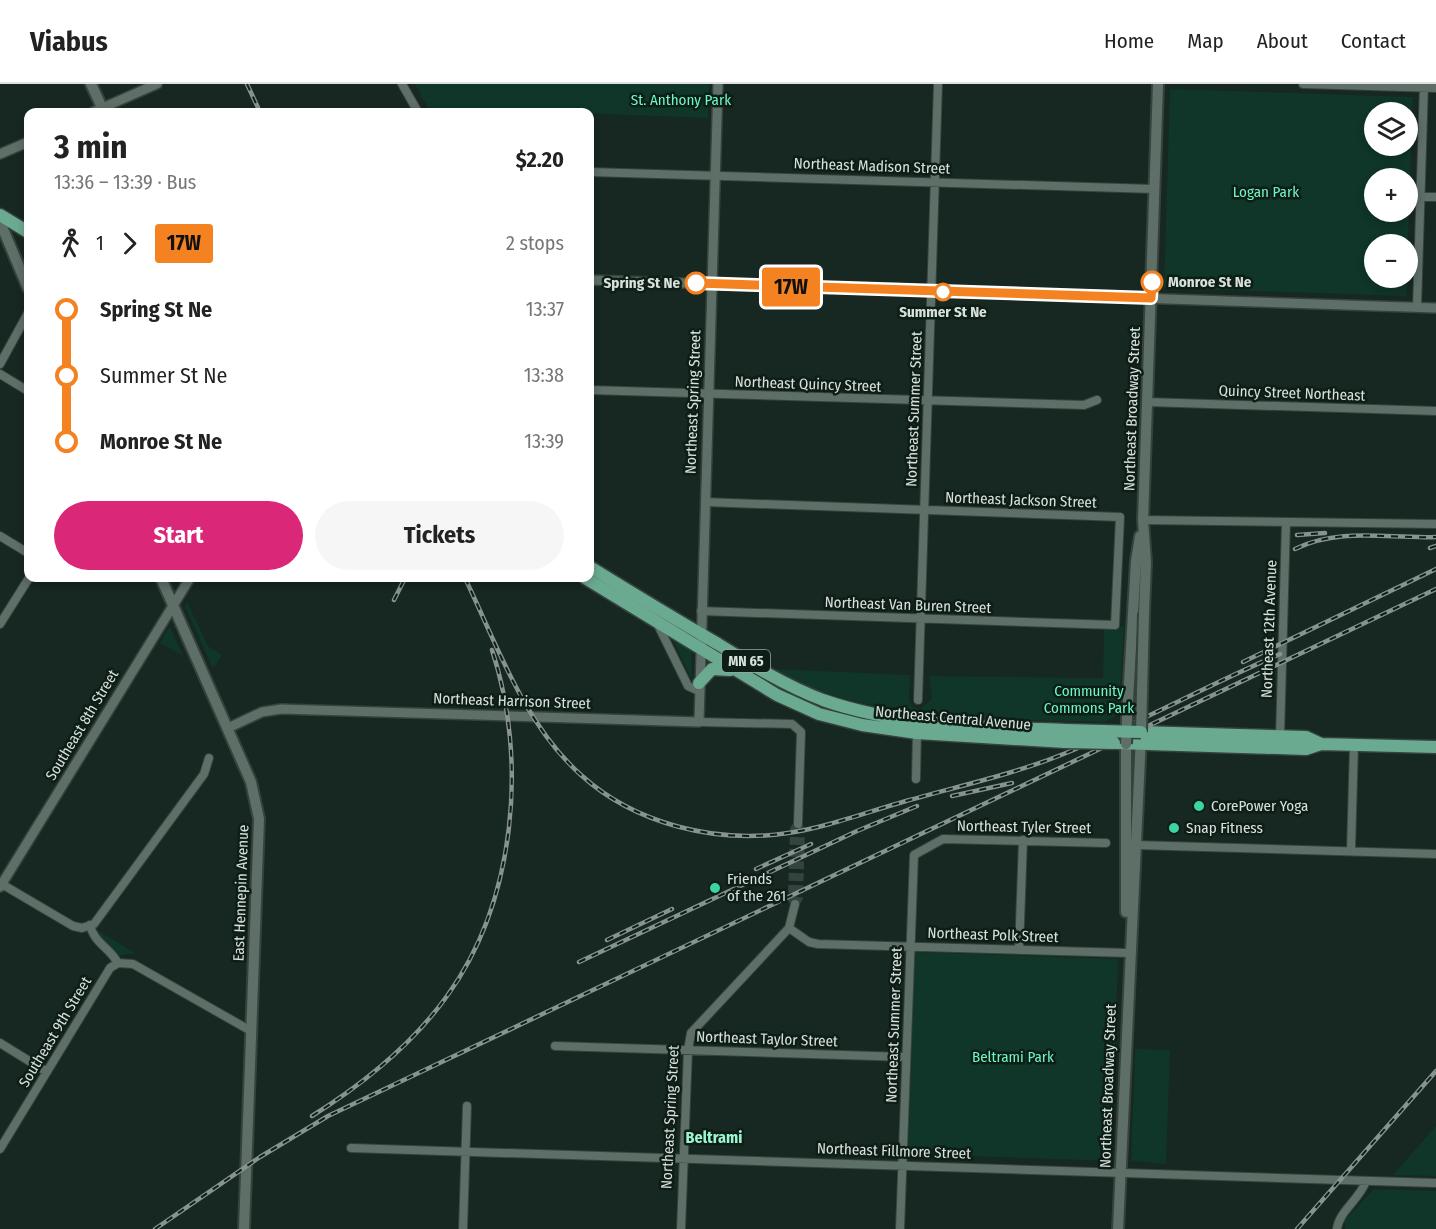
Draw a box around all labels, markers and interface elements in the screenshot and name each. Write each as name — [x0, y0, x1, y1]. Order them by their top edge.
text: Viabus — [30, 25, 108, 58]
text: Home — [1104, 28, 1154, 54]
text: Map — [1187, 28, 1224, 54]
text: About — [1257, 28, 1308, 54]
text: Contact — [1341, 28, 1406, 54]
park label: St. Anthony Park — [631, 91, 731, 109]
map controls — [1364, 102, 1418, 288]
button: layers — [1364, 102, 1418, 156]
text: 3 min — [54, 127, 128, 167]
text: $2.20 — [516, 146, 564, 173]
street label: Northeast Madison Street — [793, 154, 951, 178]
button: + — [1364, 168, 1418, 222]
text: 13:36 – 13:39 · Bus — [54, 170, 196, 194]
park label: Logan Park — [1233, 183, 1299, 201]
icon: walk — [54, 227, 87, 260]
icon: forward — [113, 227, 146, 260]
text: 17W — [167, 230, 201, 256]
text: 1 — [96, 231, 104, 255]
text: 2 stops — [506, 231, 564, 255]
button: − — [1364, 234, 1418, 288]
line badge: 17W — [756, 268, 826, 306]
marker: Monroe St Ne — [1141, 271, 1163, 293]
marker: Spring St Ne — [685, 272, 707, 294]
place label: Monroe St Ne — [1168, 273, 1252, 291]
place label: Spring St Ne — [603, 274, 680, 292]
text: 17W — [774, 274, 808, 300]
marker: Summer St Ne — [934, 283, 952, 301]
text: Spring St Ne — [100, 296, 212, 323]
text: 13:37 — [526, 297, 564, 321]
place label: Summer St Ne — [899, 303, 987, 321]
street label: Northeast Broadway Street — [1120, 326, 1144, 491]
street label: Northeast Spring Street — [681, 330, 705, 474]
street label: Northeast Summer Street — [902, 331, 926, 487]
text: Summer St Ne — [100, 362, 227, 389]
text: 13:38 — [524, 363, 564, 387]
street label: Northeast Quincy Street — [734, 372, 882, 396]
street label: Quincy Street Northeast — [1218, 381, 1366, 405]
text: Monroe St Ne — [100, 428, 222, 455]
text: 13:39 — [524, 429, 564, 453]
street label: Northeast Jackson Street — [945, 488, 1097, 512]
button: Start — [54, 501, 303, 570]
button: Tickets — [315, 501, 564, 570]
street label: Northeast 12th Avenue — [1258, 560, 1280, 698]
street label: Northeast Van Buren Street — [824, 593, 992, 617]
road number: MN 65 — [722, 650, 770, 672]
street label: Southeast 8th Street — [42, 666, 122, 784]
park label: Community Commons Park — [1044, 682, 1134, 717]
street label: Northeast Harrison Street — [433, 689, 591, 713]
street label: Northeast Central Avenue — [874, 702, 1032, 734]
place label: CorePower Yoga — [1211, 797, 1308, 815]
marker: CorePower Yoga — [1192, 799, 1206, 813]
street label: Northeast Tyler Street — [957, 817, 1091, 837]
place label: Snap Fitness — [1186, 819, 1263, 837]
marker: Snap Fitness — [1167, 821, 1181, 835]
street label: East Hennepin Avenue — [230, 824, 252, 962]
place label: Friends of the 261 — [727, 870, 786, 905]
marker: Friends of the 261 — [708, 881, 722, 895]
street label: Northeast Polk Street — [927, 924, 1059, 946]
street label: Northeast Summer Street — [882, 947, 906, 1103]
street label: Southeast 9th Street — [15, 973, 95, 1091]
street label: Northeast Broadway Street — [1096, 1003, 1120, 1168]
street label: Northeast Taylor Street — [696, 1028, 838, 1050]
street label: Northeast Spring Street — [657, 1044, 683, 1189]
park label: Beltrami Park — [972, 1048, 1054, 1066]
district label: Beltrami — [686, 1128, 742, 1147]
street label: Northeast Fillmore Street — [817, 1139, 971, 1163]

